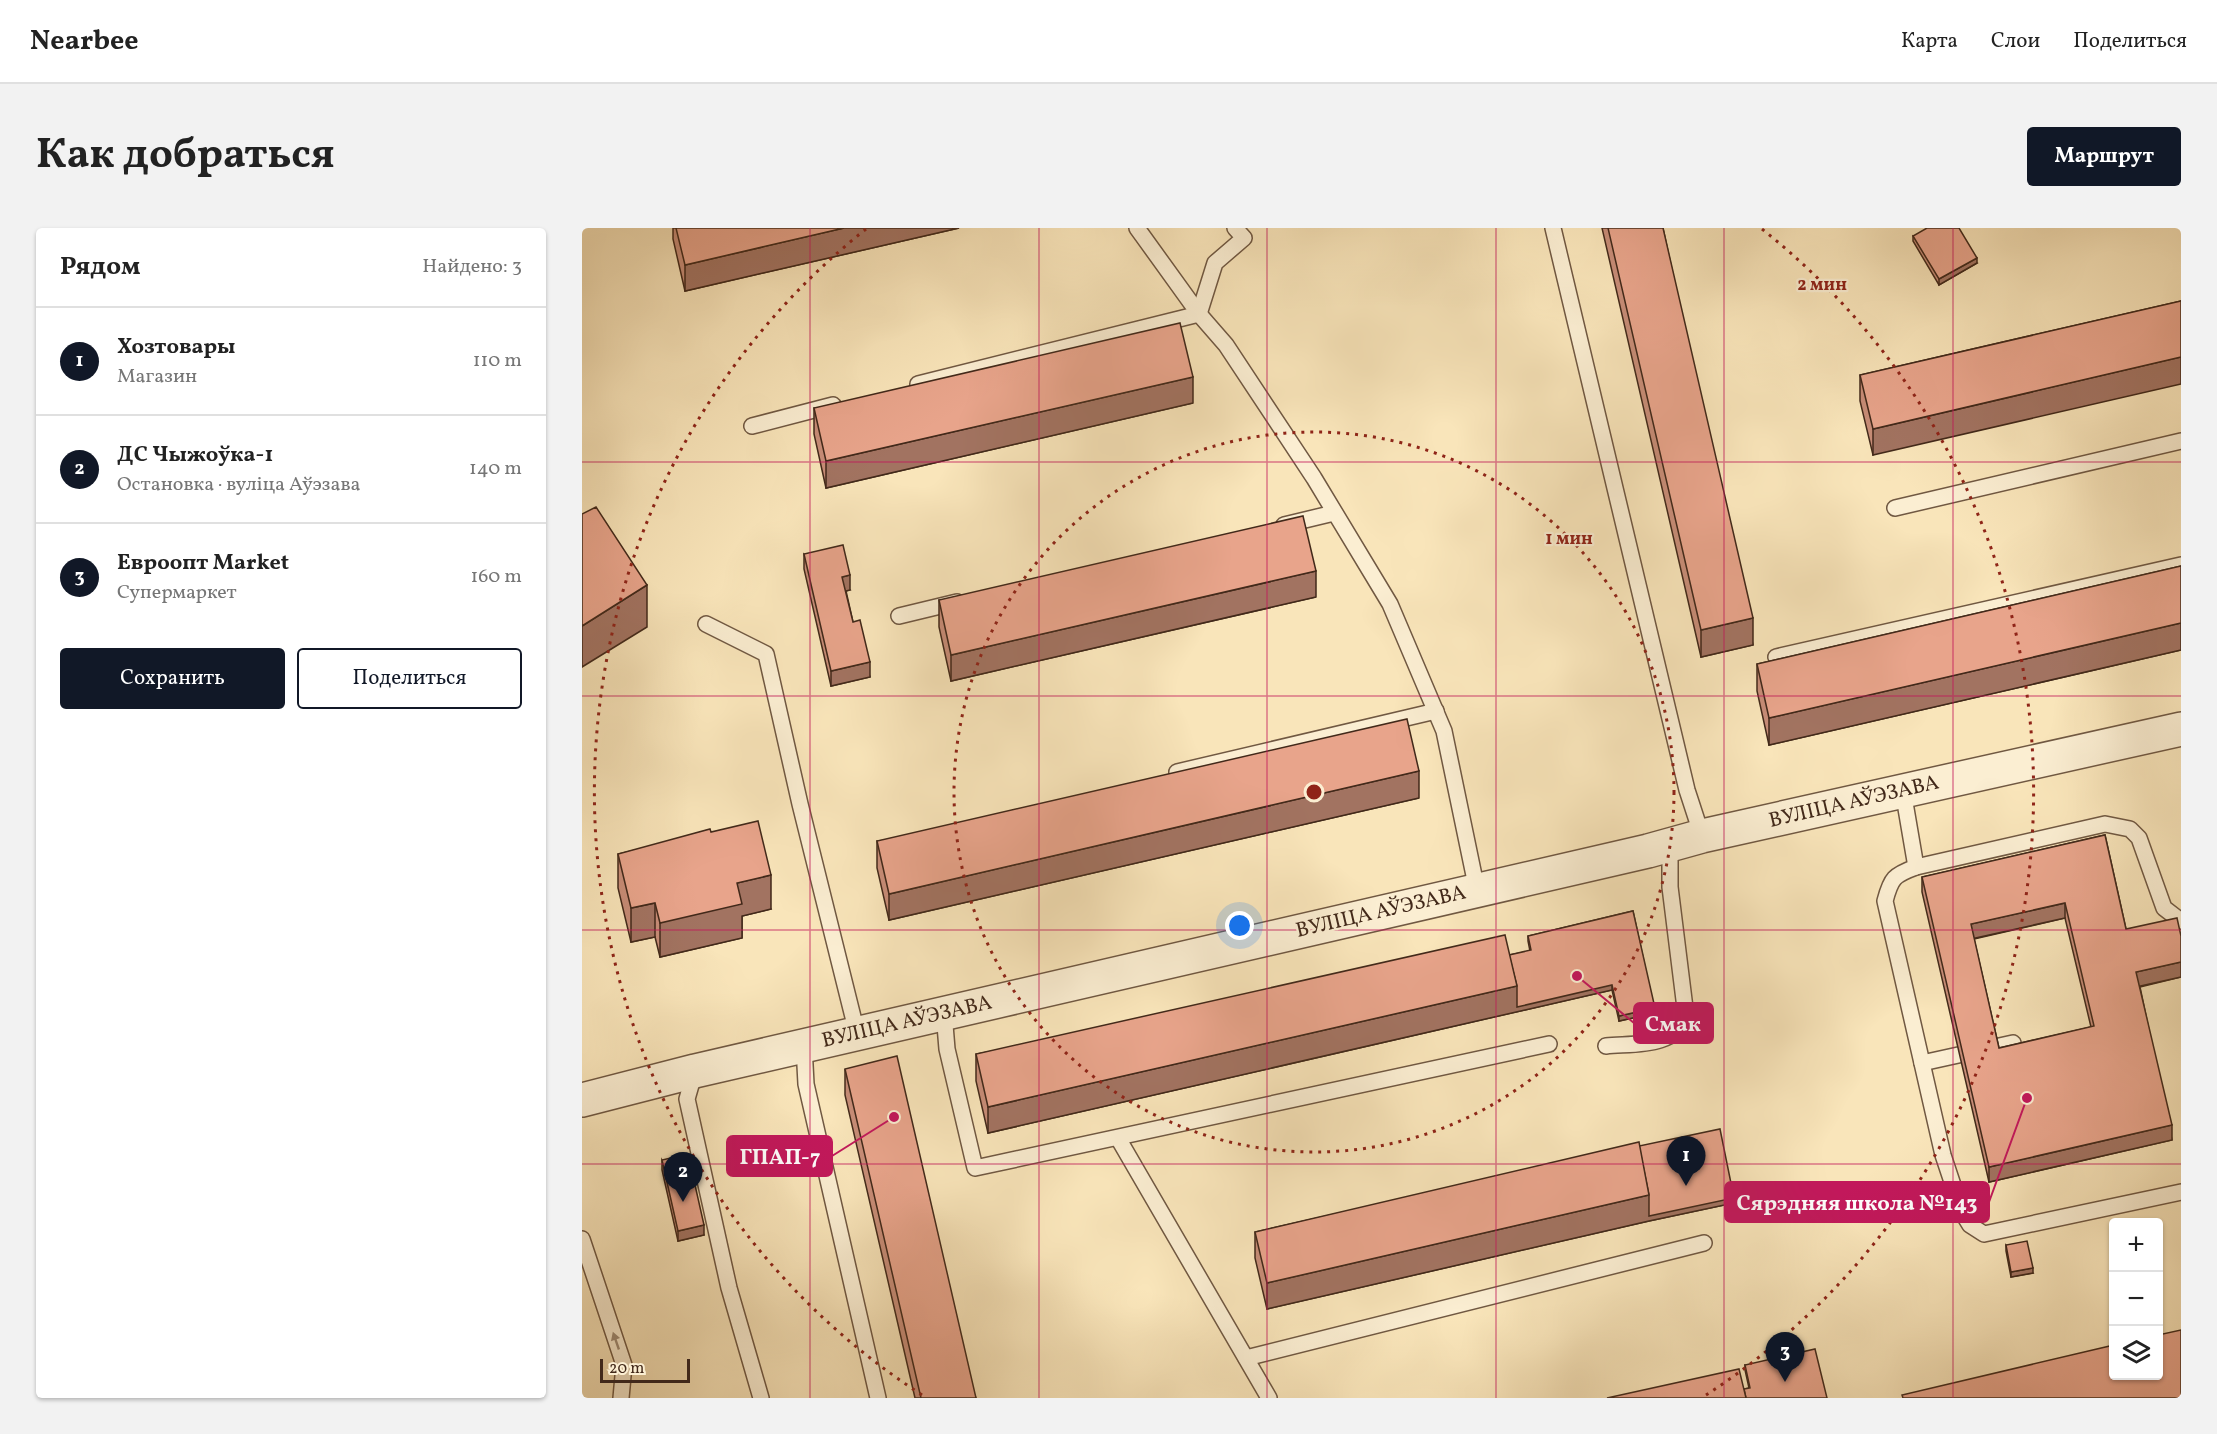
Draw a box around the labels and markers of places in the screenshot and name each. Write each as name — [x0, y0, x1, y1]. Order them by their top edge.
centre of rings — [1304, 782, 1324, 802]
callout: Смак — [1634, 1003, 1713, 1043]
callout: ГПАП-7 — [727, 1136, 832, 1176]
pin: 1 — [1666, 1136, 1706, 1186]
pin: 2 — [664, 1152, 702, 1202]
callout: Сярэдняя школа №143 — [1725, 1182, 1989, 1222]
pin: 3 — [1766, 1332, 1804, 1382]

